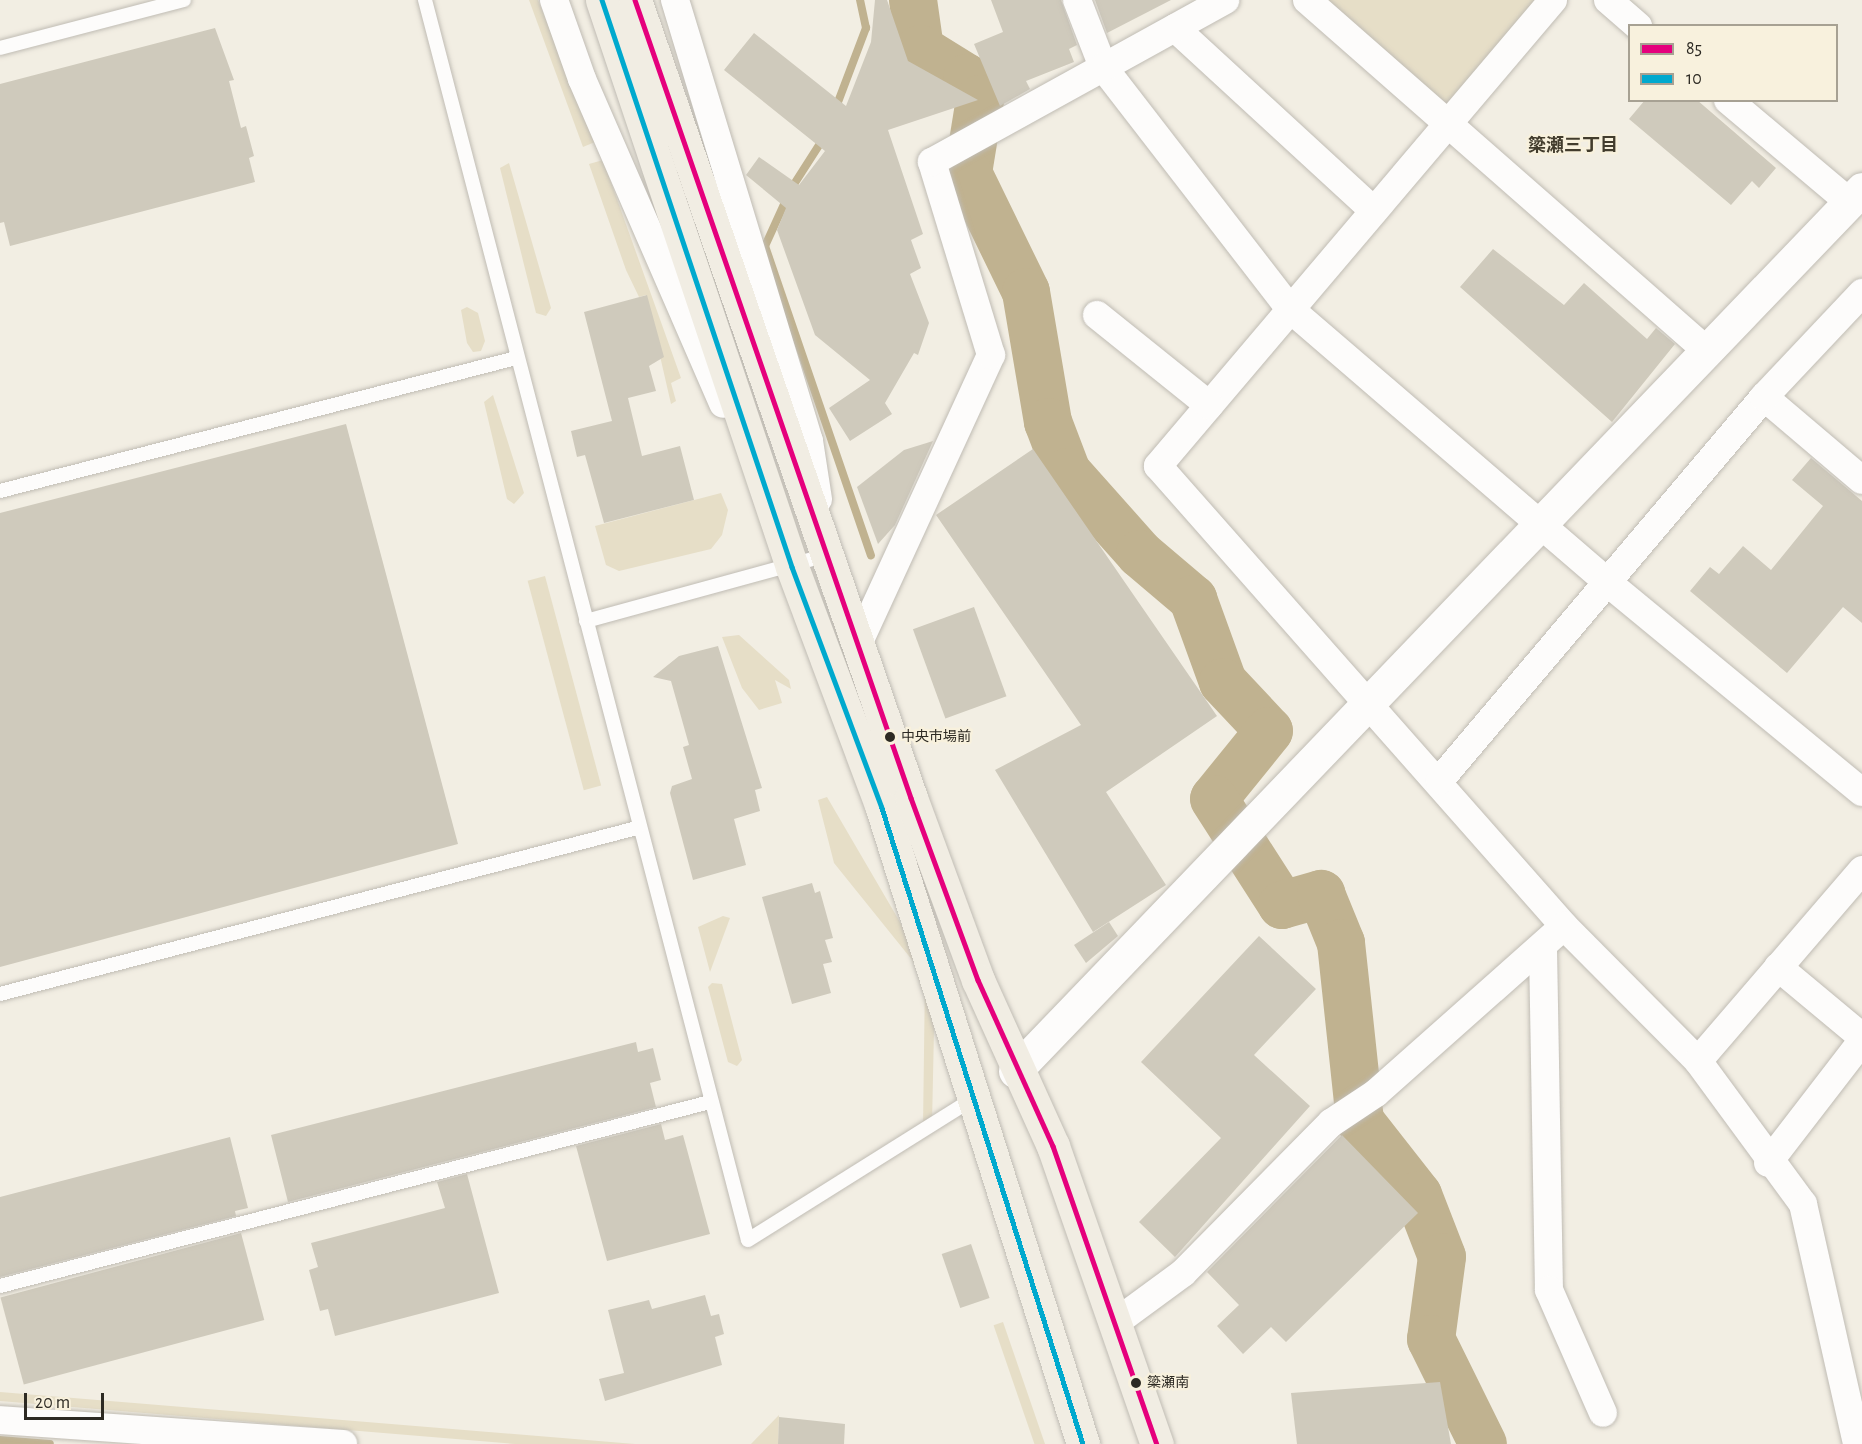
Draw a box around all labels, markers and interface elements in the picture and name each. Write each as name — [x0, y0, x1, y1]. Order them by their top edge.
legend — [1628, 24, 1838, 102]
text: 85 — [1686, 40, 1702, 58]
text: 10 — [1686, 70, 1702, 88]
district label: 簗瀬三丁目 — [1528, 135, 1618, 157]
place label: 中央市場前 — [901, 729, 971, 745]
marker: 中央市場前 — [884, 731, 896, 743]
place label: 簗瀬南 — [1147, 1375, 1189, 1391]
marker: 簗瀬南 — [1130, 1377, 1142, 1389]
scale bar — [27, 1381, 106, 1419]
text: 20 m — [35, 1394, 70, 1412]

